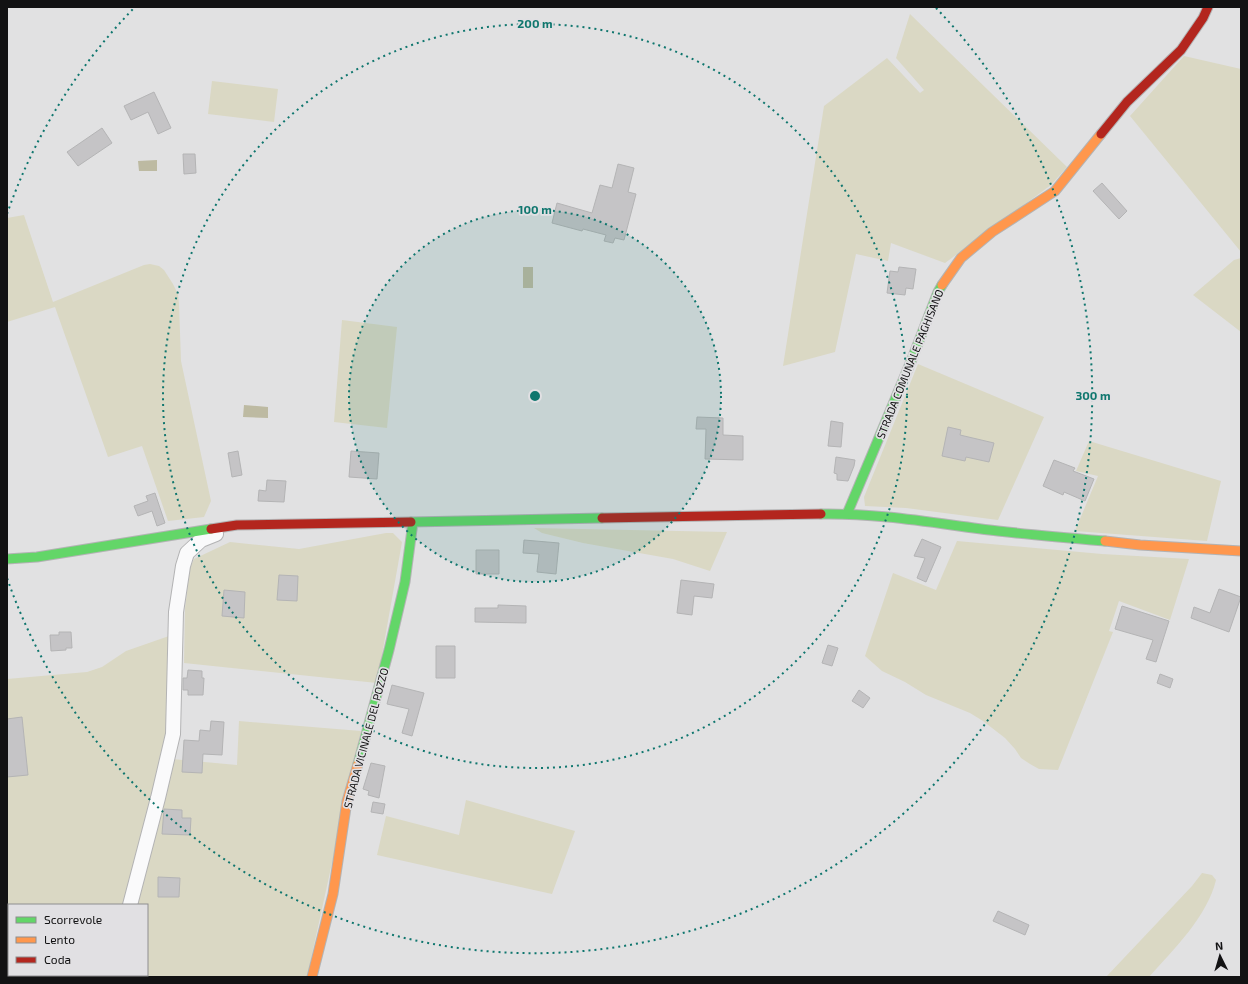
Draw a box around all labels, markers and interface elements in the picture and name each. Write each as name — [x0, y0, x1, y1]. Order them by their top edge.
text: 200 m — [517, 16, 553, 30]
text: 100 m — [518, 202, 552, 216]
street label: STRADA COMUNALE PAGHISANO — [874, 287, 946, 440]
text: 300 m — [1075, 388, 1111, 402]
centre of rings — [528, 389, 542, 403]
street label: STRADA VICINALE DEL POZZO — [341, 666, 391, 809]
legend — [8, 904, 148, 976]
text: Scorrevole — [44, 912, 102, 926]
text: Lento — [44, 932, 75, 946]
north arrow — [1200, 936, 1240, 976]
text: N — [1215, 939, 1224, 952]
text: Coda — [44, 952, 71, 966]

